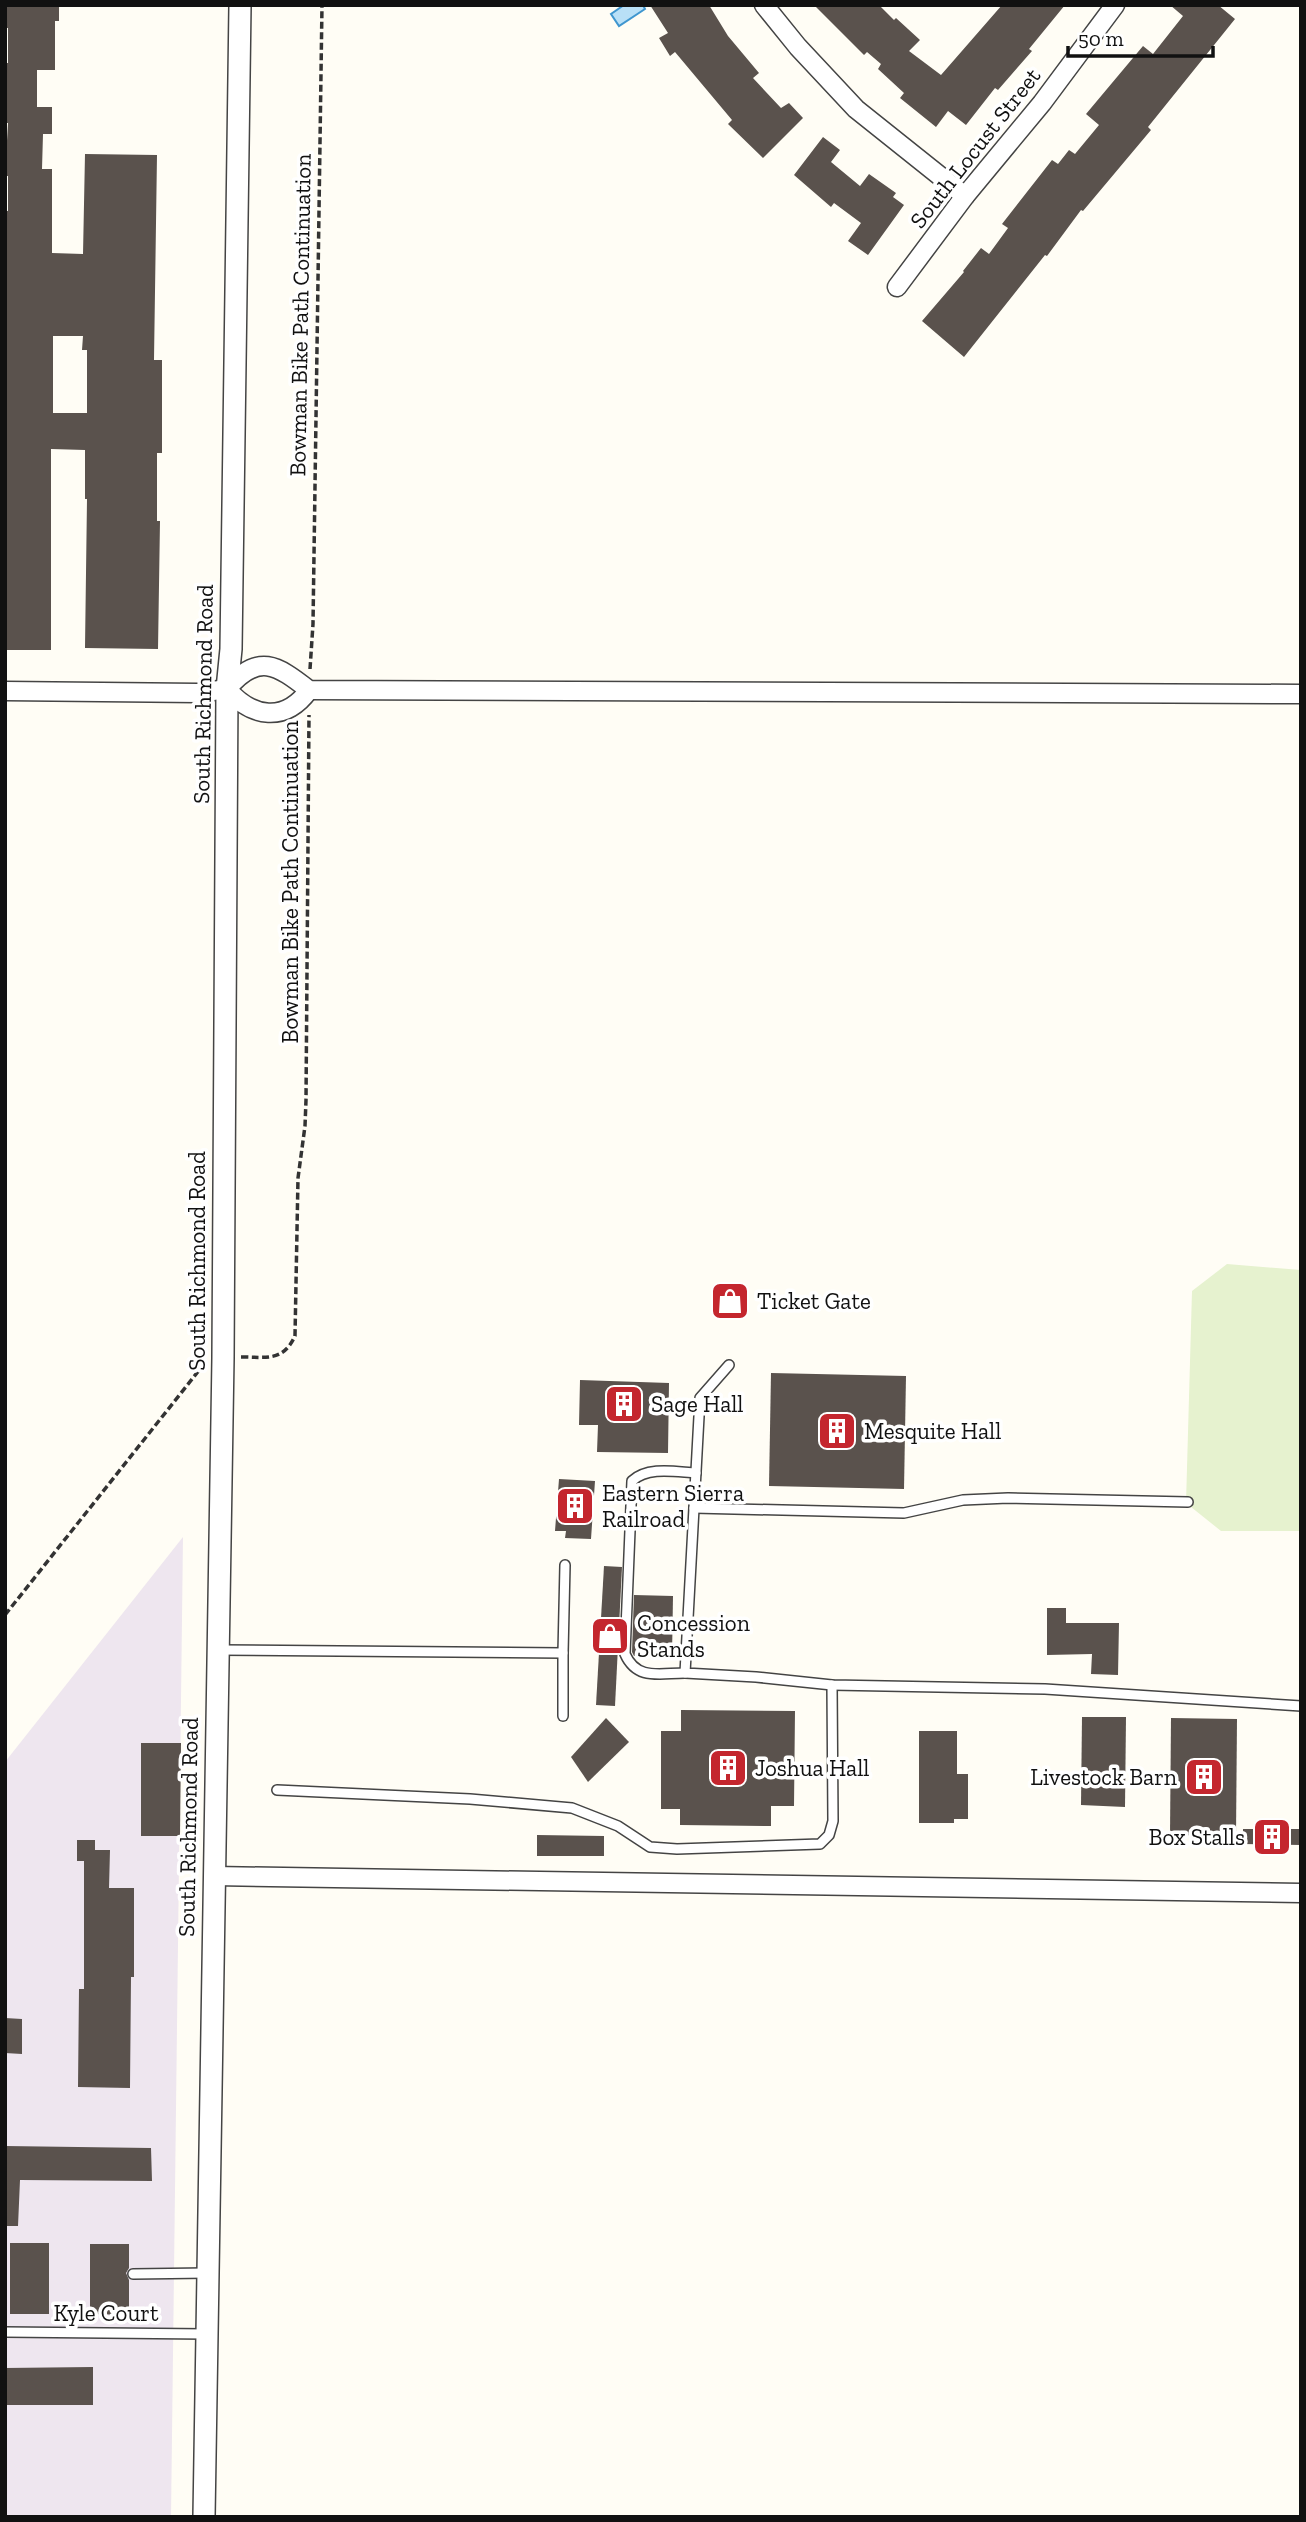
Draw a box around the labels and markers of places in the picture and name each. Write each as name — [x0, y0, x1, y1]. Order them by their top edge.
shop icon: Ticket Gate — [709, 1280, 751, 1322]
place label: Ticket Gate — [757, 1287, 871, 1315]
building icon: Sage Hall — [603, 1383, 645, 1425]
place label: Sage Hall — [651, 1390, 743, 1418]
building icon: Mesquite Hall — [816, 1410, 858, 1452]
place label: Mesquite Hall — [864, 1417, 1001, 1445]
place label: Eastern Sierra Railroad — [602, 1479, 744, 1533]
building icon: Eastern Sierra Railroad — [554, 1485, 596, 1527]
place label: Concession Stands — [637, 1609, 750, 1663]
shop icon: Concession Stands — [589, 1615, 631, 1657]
building icon: Joshua Hall — [707, 1747, 749, 1789]
place label: Joshua Hall — [755, 1754, 869, 1782]
building icon: Livestock Barn — [1183, 1756, 1225, 1798]
place label: Livestock Barn — [1030, 1763, 1177, 1791]
building icon: Box Stalls — [1251, 1816, 1293, 1858]
place label: Box Stalls — [1149, 1823, 1245, 1851]

